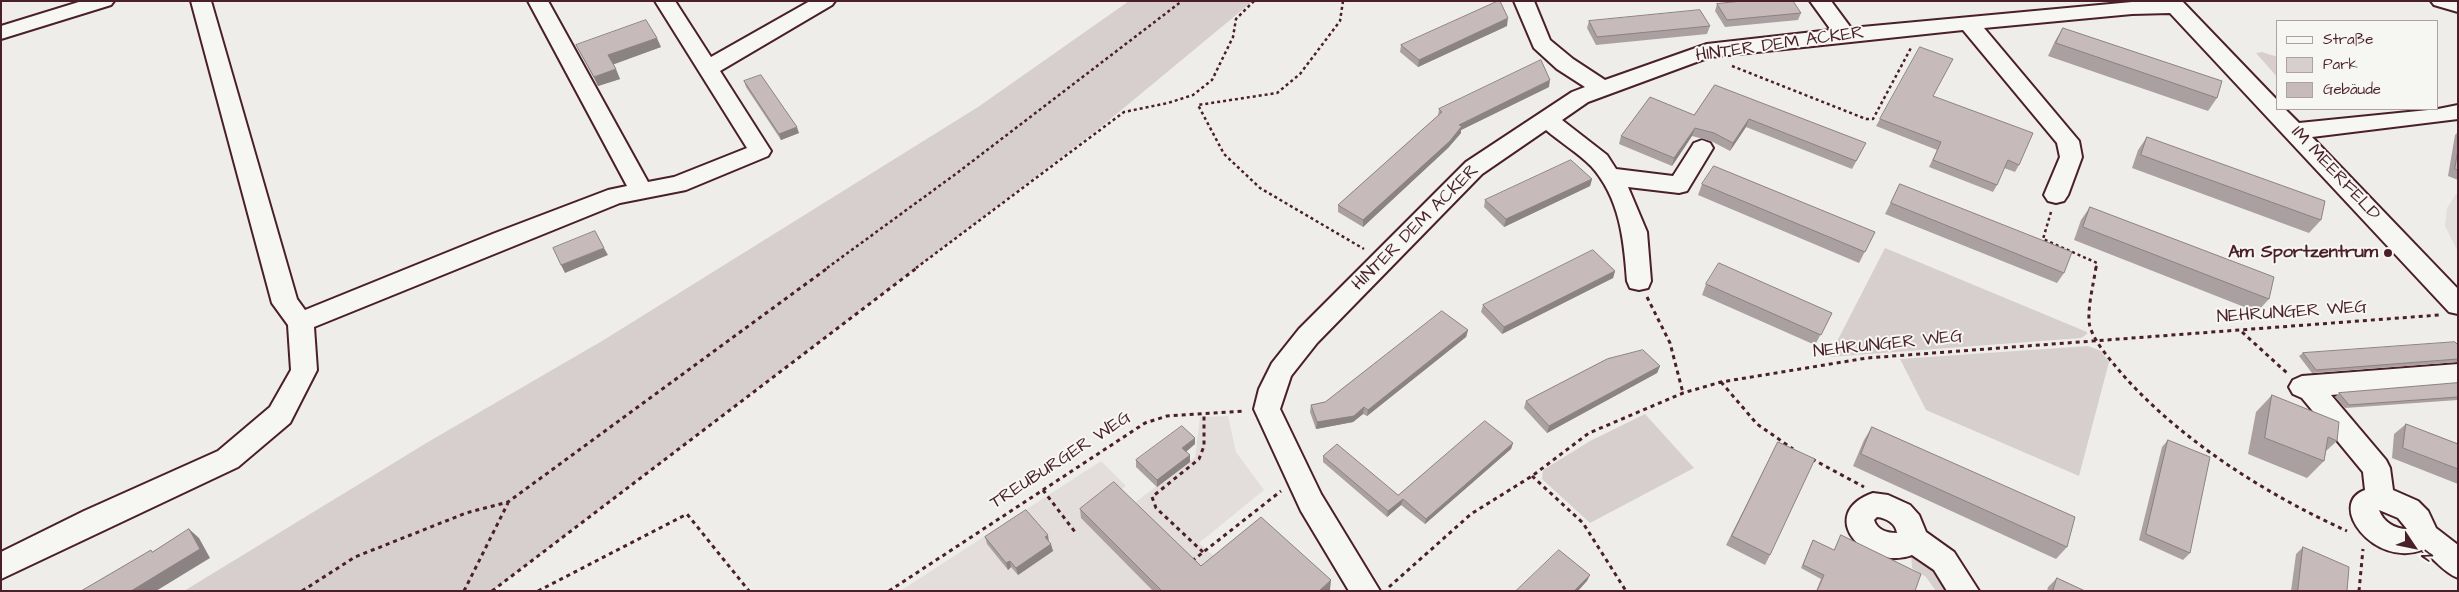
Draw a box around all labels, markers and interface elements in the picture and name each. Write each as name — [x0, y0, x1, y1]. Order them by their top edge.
legend — [2276, 20, 2439, 110]
street label: HINTER DEM ACKER — [1694, 22, 1866, 68]
text: Straße — [2323, 29, 2373, 50]
text: Park — [2323, 54, 2358, 75]
text: Gebäude — [2323, 79, 2381, 100]
street label: IM MEERFELD — [2286, 122, 2384, 226]
street label: HINTER DEM ACKER — [1348, 160, 1484, 296]
place label: Am Sportzentrum — [2228, 242, 2378, 264]
marker: Am Sportzentrum — [2382, 247, 2394, 259]
street label: NEHRUNGER WEG — [2216, 297, 2368, 329]
street label: NEHRUNGER WEG — [1812, 326, 1964, 364]
street label: TREUBURGER WEG — [986, 407, 1136, 515]
north arrow — [2389, 522, 2439, 572]
text: N — [2416, 546, 2437, 565]

